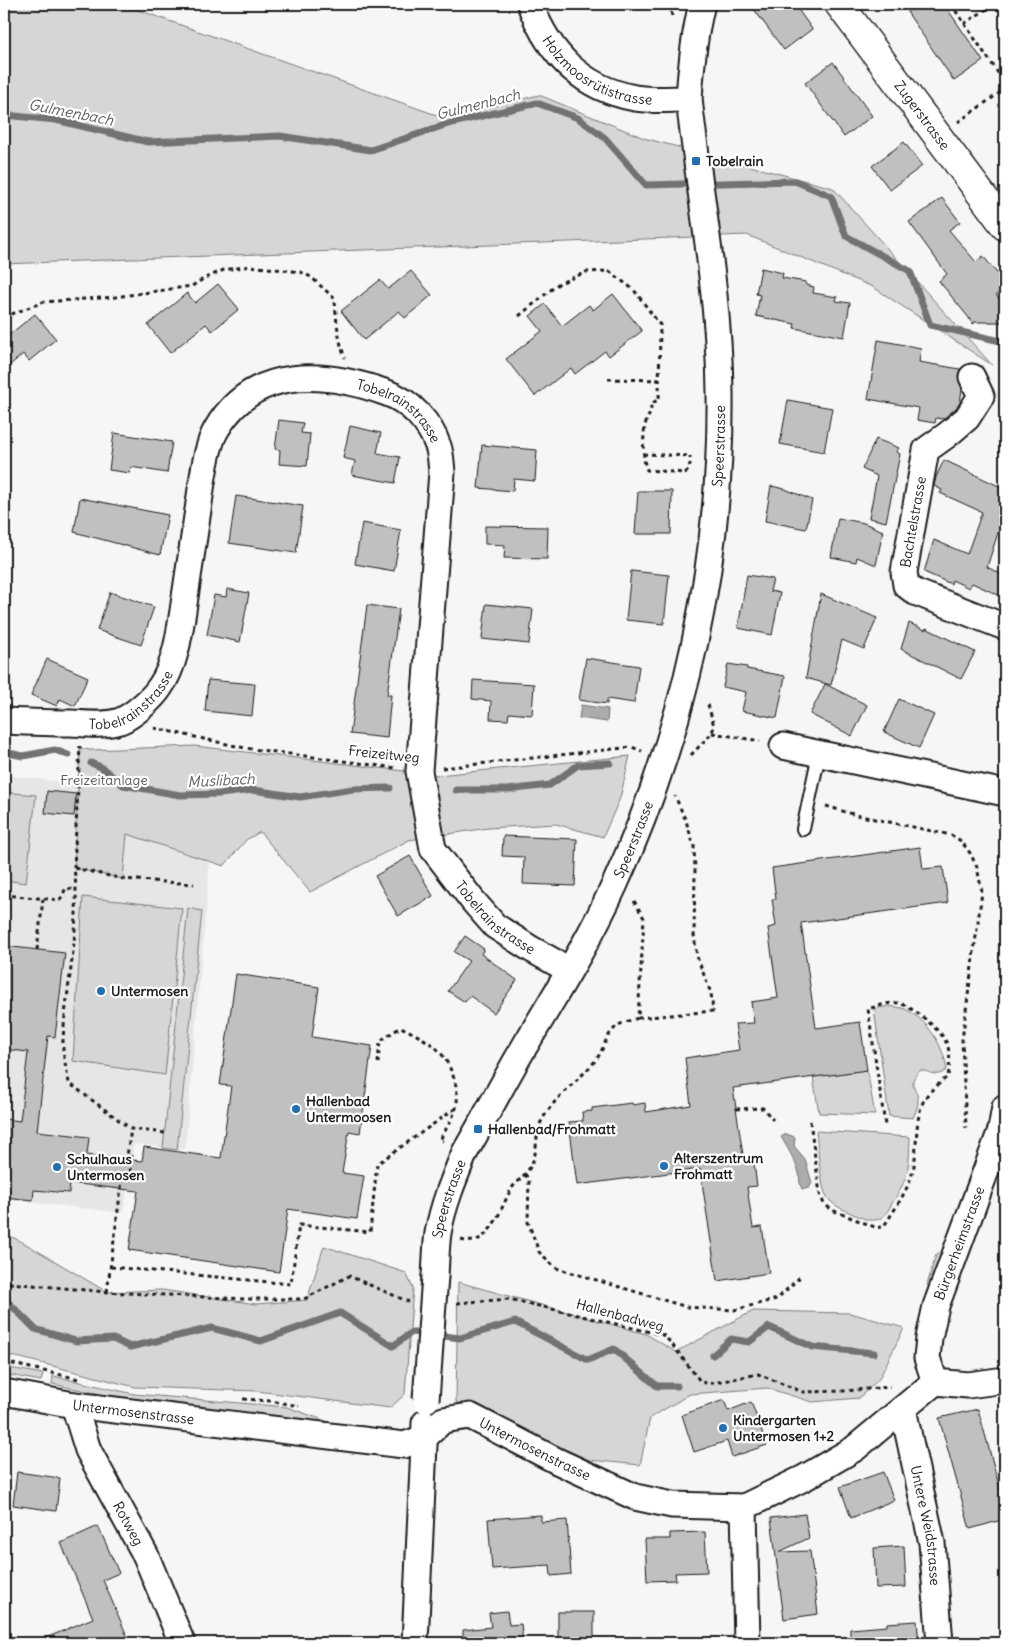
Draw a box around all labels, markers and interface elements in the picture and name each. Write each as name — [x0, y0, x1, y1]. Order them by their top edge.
street label: Holzmoosrütistrasse — [538, 32, 653, 109]
street label: Zugerstrasse — [891, 77, 954, 153]
water label: Gulmenbach — [434, 84, 522, 124]
water label: Gulmenbach — [27, 94, 115, 130]
place label: Tobelrain — [706, 152, 763, 170]
marker: Tobelrain — [690, 155, 702, 167]
street label: Tobelrainstrasse — [355, 375, 445, 445]
street label: Speerstrasse — [708, 405, 729, 487]
street label: Bachtelstrasse — [896, 475, 930, 569]
street label: Tobelrainstrasse — [88, 668, 177, 733]
street label: Freizeitweg — [347, 741, 421, 767]
water label: Muslibach — [187, 769, 256, 791]
park label: Freizeitanlage — [60, 771, 148, 789]
street label: Speerstrasse — [610, 799, 657, 881]
street label: Tobelrainstrasse — [452, 877, 539, 958]
place label: Untermosen — [111, 982, 188, 1000]
marker: Untermosen — [95, 985, 107, 997]
place label: Hallenbad Untermoosen — [306, 1092, 391, 1126]
marker: Hallenbad Untermoosen — [290, 1103, 302, 1115]
place label: Hallenbad/Frohmatt — [488, 1120, 616, 1138]
marker: Hallenbad/Frohmatt — [472, 1123, 484, 1135]
place label: Alterszentrum Frohmatt — [674, 1149, 764, 1183]
place label: Schulhaus Untermosen — [67, 1150, 144, 1184]
street label: Speerstrasse — [428, 1157, 470, 1239]
marker: Alterszentrum Frohmatt — [658, 1160, 670, 1172]
marker: Schulhaus Untermosen — [51, 1161, 63, 1173]
street label: Bürgerheimstrasse — [930, 1184, 988, 1303]
street label: Hallenbadweg — [574, 1295, 666, 1335]
street label: Untermosenstrasse — [72, 1396, 195, 1428]
place label: Kindergarten Untermosen 1+2 — [733, 1411, 834, 1445]
street label: Untermosenstrasse — [476, 1413, 593, 1484]
marker: Kindergarten Untermosen 1+2 — [717, 1422, 729, 1434]
street label: Untere Weidstrasse — [906, 1464, 944, 1586]
street label: Rotweg — [109, 1498, 148, 1549]

